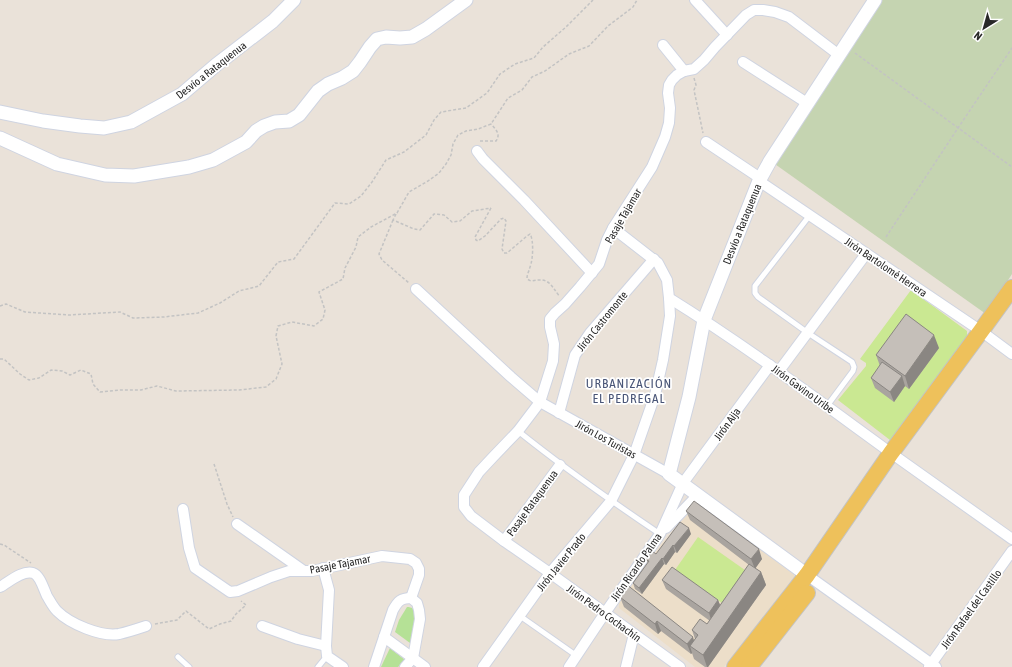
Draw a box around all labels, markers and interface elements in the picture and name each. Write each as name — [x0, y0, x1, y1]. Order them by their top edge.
north arrow — [964, 8, 1004, 48]
text: N — [972, 29, 984, 43]
street label: Desvío a Rataquenua — [174, 39, 248, 101]
street label: Desvío a Rataquenua — [720, 182, 764, 266]
street label: Pasaje Tajamar — [602, 186, 644, 246]
street label: Jirón Bartolomé Herrera — [843, 235, 929, 299]
street label: Jirón Castromonte — [574, 289, 630, 353]
street label: Jirón Gavino Uribe — [770, 362, 836, 416]
district label: URBANIZACIÓN EL PEDREGAL — [586, 376, 672, 406]
street label: Jirón Aija — [711, 406, 743, 442]
street label: Jirón Los Turistas — [574, 417, 639, 461]
street label: Pasaje Rataquenua — [504, 468, 560, 538]
street label: Jirón Javier Prado — [534, 531, 588, 593]
street label: Jirón Ricardo Palma — [608, 531, 664, 603]
street label: Pasaje Tajamar — [309, 552, 372, 576]
street label: Jirón Rafael del Castillo — [938, 567, 1004, 651]
street label: Jirón Pedro Cochachín — [565, 582, 643, 644]

